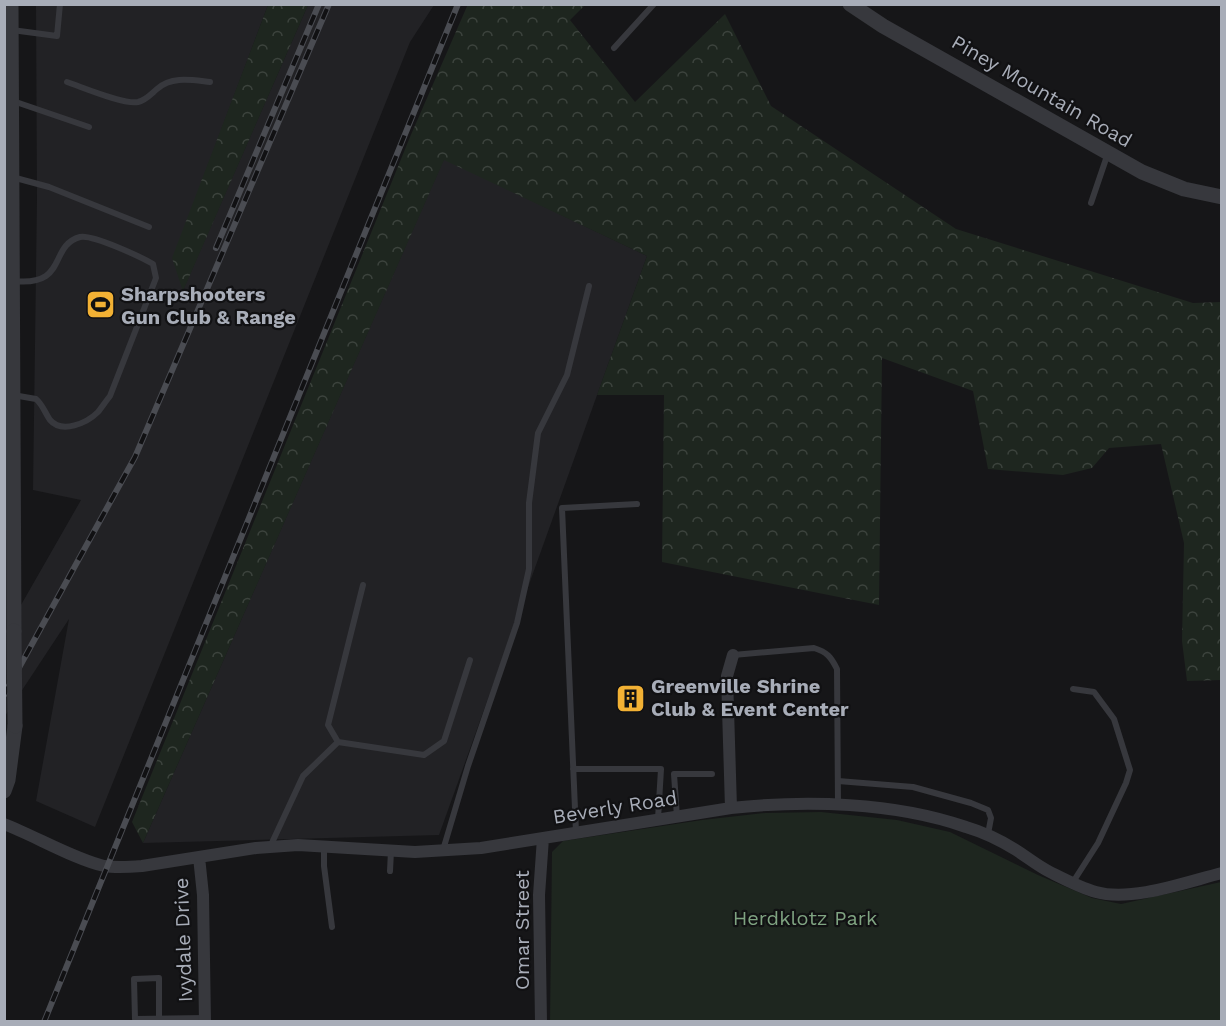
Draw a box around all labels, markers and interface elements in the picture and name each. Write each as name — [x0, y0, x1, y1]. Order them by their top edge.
street label: Piney Mountain Road — [948, 30, 1136, 152]
place label: Sharpshooters Gun Club & Range — [121, 282, 296, 329]
sports icon: Sharpshooters Gun Club & Range — [84, 289, 116, 321]
place label: Greenville Shrine Club & Event Center — [651, 674, 849, 721]
building icon: Greenville Shrine Club & Event Center — [614, 682, 646, 714]
street label: Beverly Road — [551, 785, 679, 829]
street label: Omar Street — [510, 869, 534, 990]
street label: Ivydale Drive — [169, 877, 197, 1003]
park label: Herdklotz Park — [733, 906, 877, 930]

